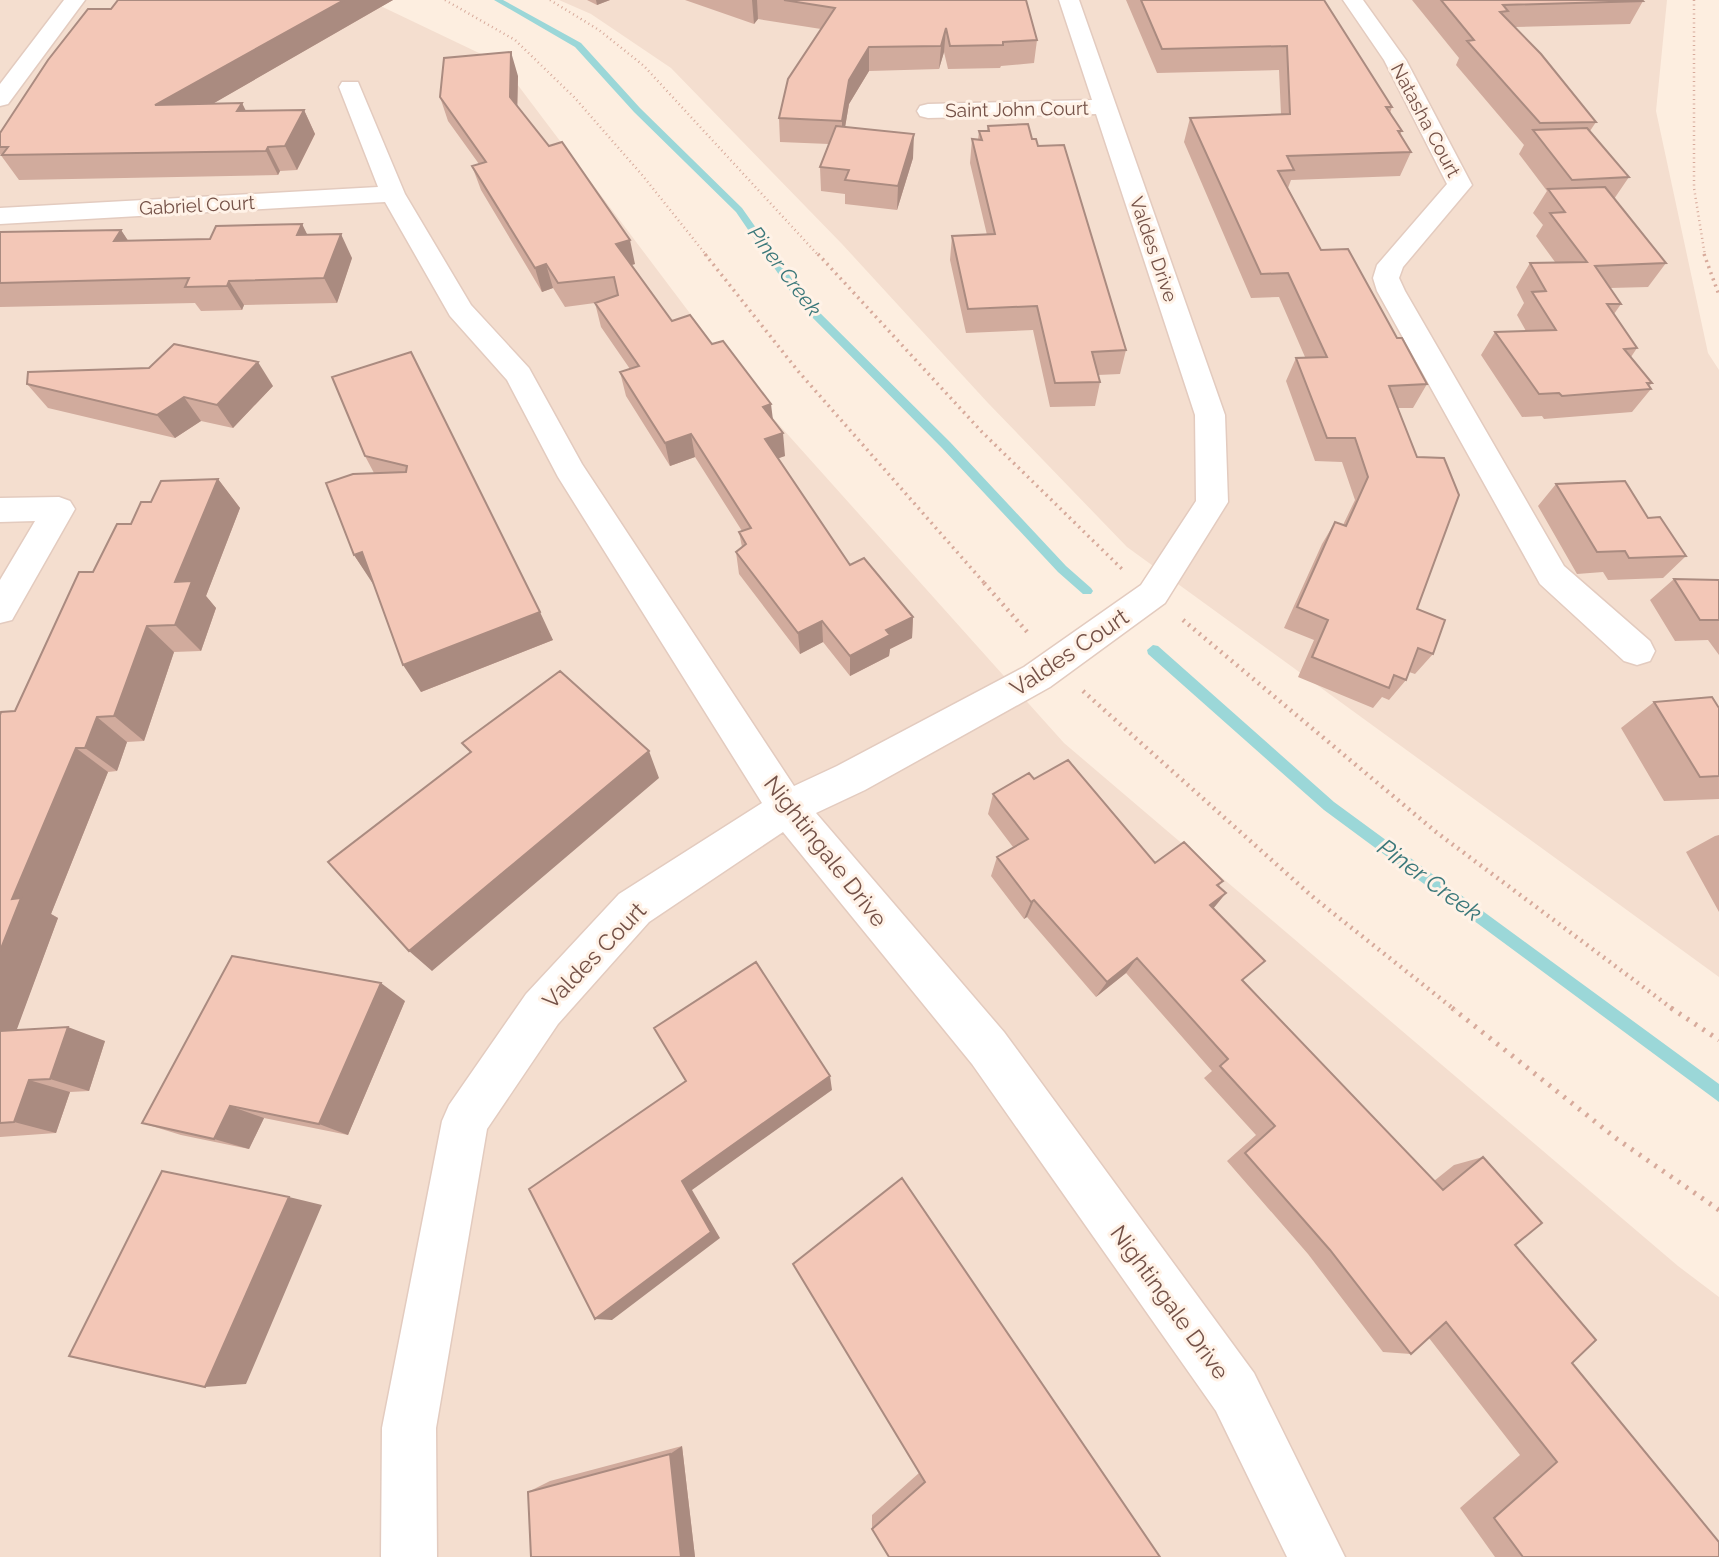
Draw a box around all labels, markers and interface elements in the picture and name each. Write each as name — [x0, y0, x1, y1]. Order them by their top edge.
street label: Natasha Court — [1387, 59, 1466, 181]
street label: Saint John Court — [945, 97, 1090, 121]
street label: Gabriel Court — [139, 191, 256, 219]
street label: Valdes Drive — [1126, 194, 1182, 304]
water label: Piner Creek — [743, 221, 827, 321]
street label: Valdes Court — [1005, 602, 1134, 701]
street label: Nightingale Drive — [759, 770, 893, 932]
water label: Piner Creek — [1372, 833, 1488, 928]
street label: Valdes Court — [537, 896, 651, 1014]
street label: Nightingale Drive — [1105, 1220, 1235, 1384]

